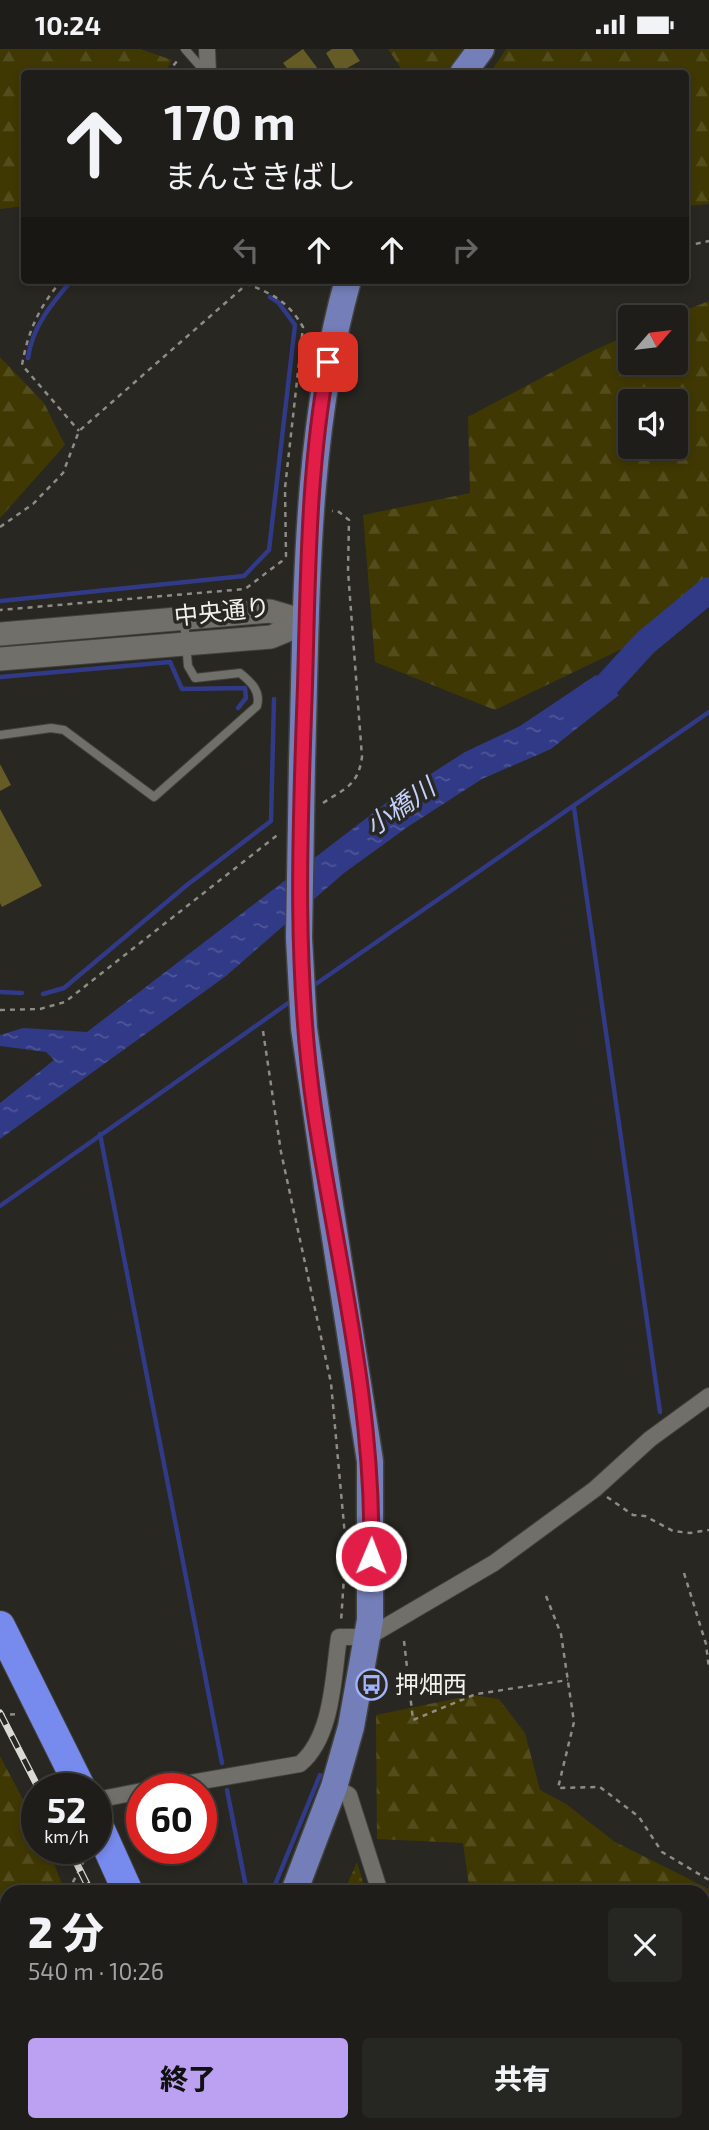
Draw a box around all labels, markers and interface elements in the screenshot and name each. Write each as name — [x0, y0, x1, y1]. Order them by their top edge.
text: 10:24 — [35, 9, 101, 40]
text: 170 m — [164, 91, 296, 150]
icon: ahead — [49, 98, 140, 189]
text: まんさきばし — [164, 156, 356, 194]
icon: left — [227, 231, 265, 269]
icon: ahead — [300, 231, 338, 269]
icon: ahead — [373, 231, 411, 269]
icon: right — [446, 231, 484, 269]
north arrow — [618, 305, 688, 375]
map controls — [618, 305, 688, 459]
pin — [298, 332, 358, 392]
icon: arrive — [309, 343, 347, 381]
button: sound — [618, 389, 688, 459]
street label: 中央通り — [173, 591, 271, 630]
water label: 小橋川 — [358, 769, 442, 841]
position arrow — [334, 1519, 408, 1593]
bus stop icon: 押畑西 — [355, 1668, 389, 1702]
place label: 押畑西 — [395, 1669, 467, 1698]
speed limit sign: 60 — [126, 1773, 217, 1864]
text: 52 — [47, 1788, 86, 1830]
text: km/h — [44, 1825, 89, 1847]
text: 2 分 — [28, 1906, 104, 1956]
button: close — [608, 1908, 682, 1982]
text: 540 m · 10:26 — [28, 1957, 164, 1985]
button: 終了 — [28, 2038, 348, 2118]
button: 共有 — [362, 2038, 682, 2118]

